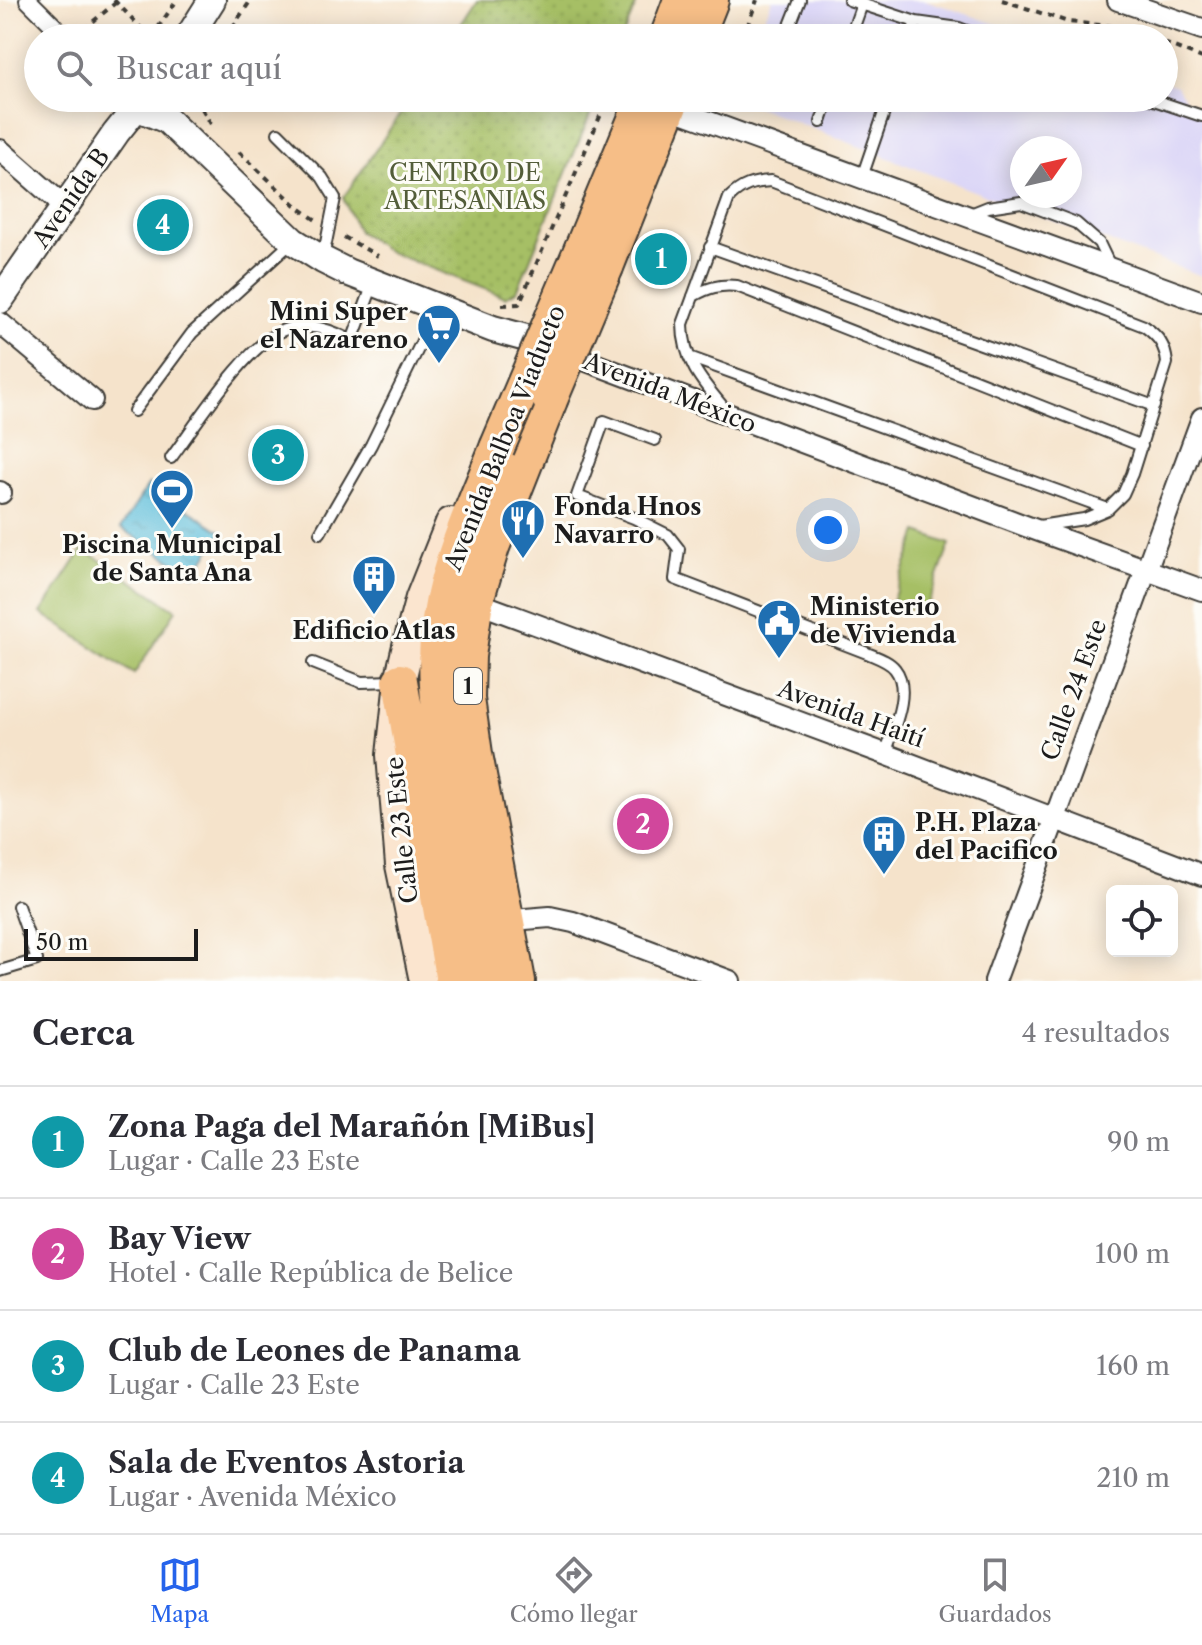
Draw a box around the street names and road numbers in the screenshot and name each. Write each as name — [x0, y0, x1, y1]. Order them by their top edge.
street label: Avenida B — [25, 142, 115, 254]
street label: Avenida Balboa Viaducto — [438, 301, 571, 576]
street label: Avenida México — [579, 346, 761, 439]
street label: Calle 24 Este — [1035, 615, 1112, 764]
road number: 1 — [454, 668, 482, 704]
street label: Avenida Haití — [773, 673, 928, 753]
street label: Calle 23 Este — [379, 755, 424, 905]

